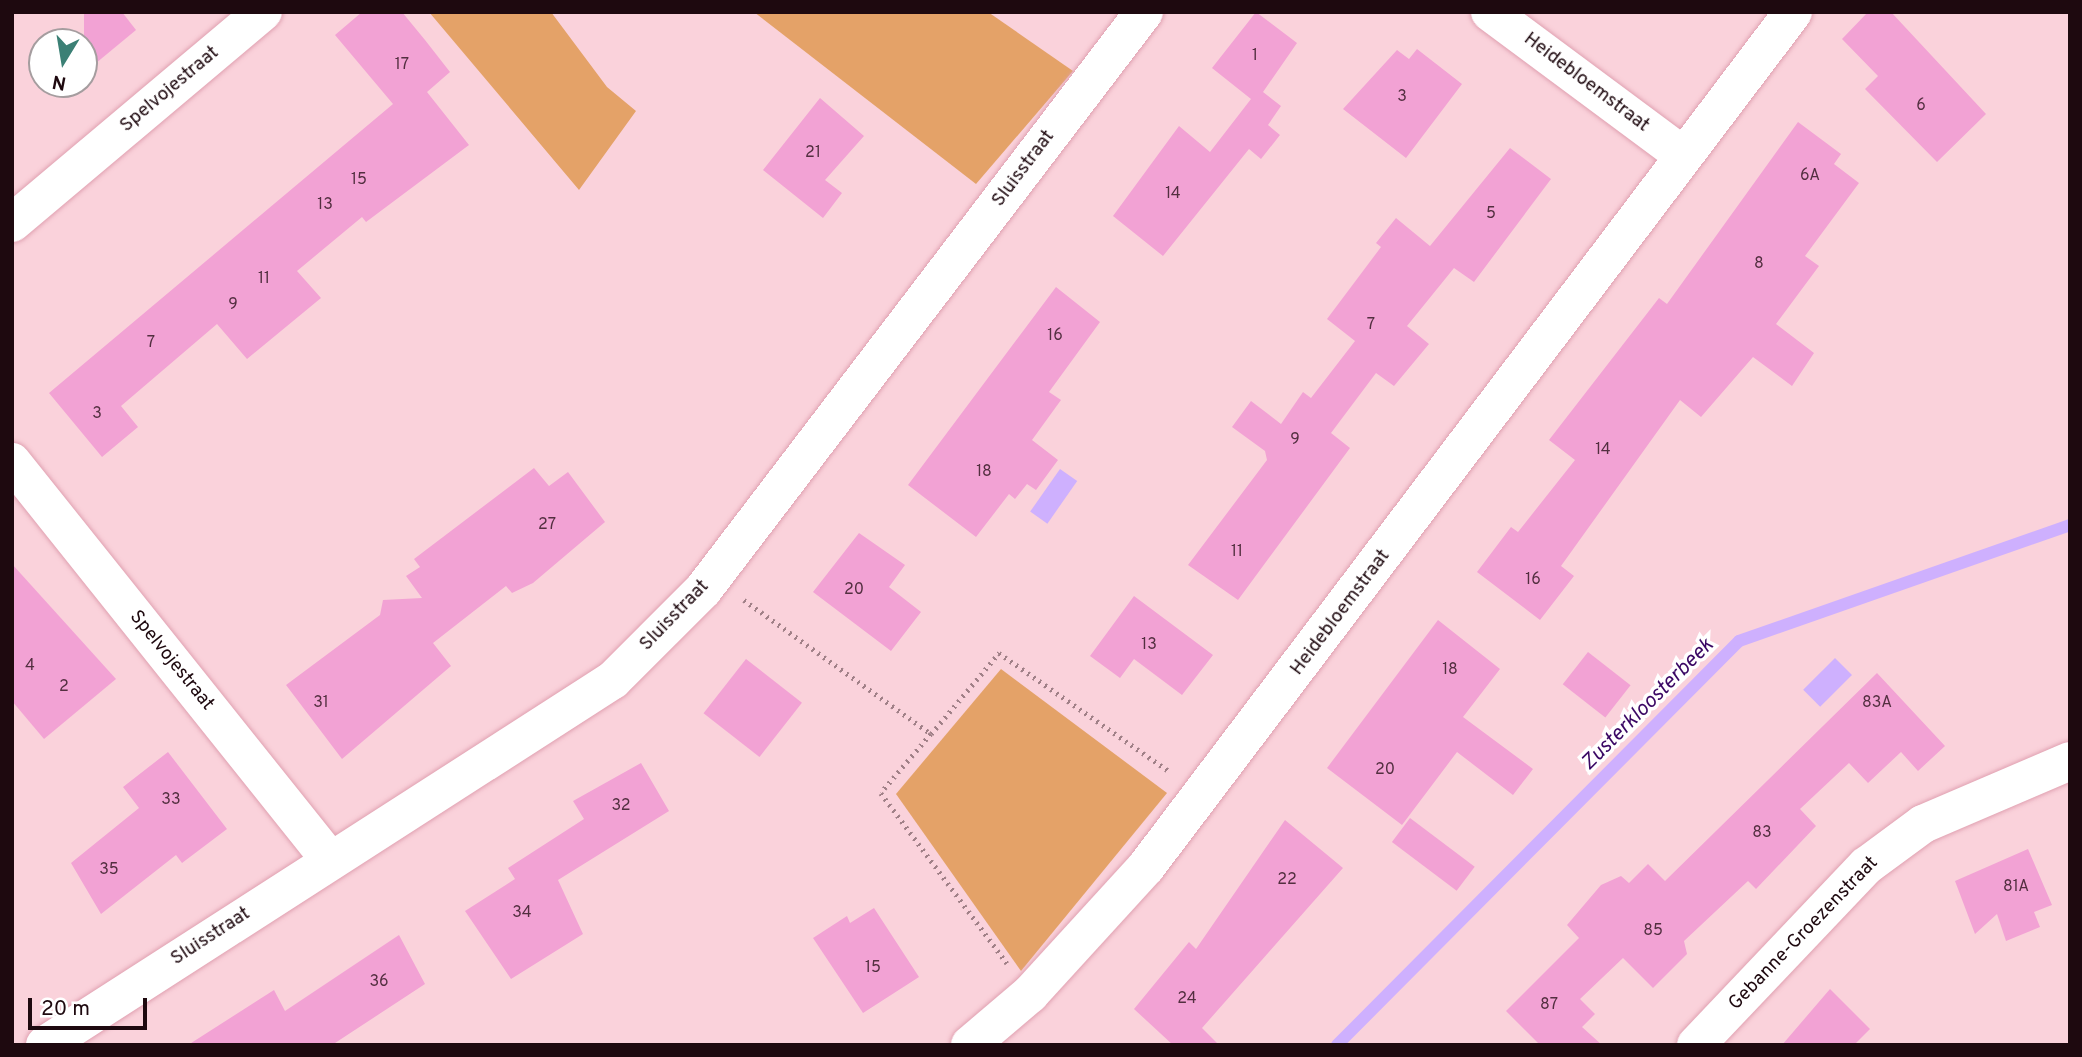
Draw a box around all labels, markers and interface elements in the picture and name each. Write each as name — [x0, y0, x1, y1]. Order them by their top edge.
north arrow — [28, 28, 98, 98]
street label: Heidebloemstraat — [1519, 28, 1653, 138]
street label: Spelvojestraat — [116, 42, 224, 138]
house number: 1 — [1252, 46, 1258, 66]
house number: 17 — [395, 55, 409, 75]
text: N — [50, 69, 68, 95]
house number: 3 — [1397, 87, 1407, 107]
house number: 6 — [1916, 96, 1926, 116]
street label: Sluisstraat — [988, 126, 1060, 212]
house number: 21 — [805, 143, 821, 163]
house number: 6A — [1800, 166, 1820, 186]
house number: 15 — [351, 170, 367, 190]
house number: 14 — [1165, 184, 1181, 204]
house number: 13 — [317, 195, 333, 215]
house number: 5 — [1486, 204, 1496, 224]
house number: 8 — [1754, 254, 1764, 274]
house number: 11 — [258, 269, 270, 289]
house number: 9 — [228, 295, 238, 315]
house number: 7 — [1367, 315, 1375, 335]
house number: 16 — [1047, 326, 1063, 346]
house number: 7 — [147, 333, 155, 353]
house number: 3 — [92, 404, 102, 424]
house number: 9 — [1290, 430, 1300, 450]
house number: 14 — [1595, 440, 1611, 460]
house number: 18 — [976, 462, 992, 482]
house number: 27 — [538, 515, 556, 535]
house number: 11 — [1231, 542, 1243, 562]
street label: Heidebloemstraat — [1286, 546, 1396, 680]
house number: 16 — [1525, 570, 1541, 590]
street label: Sluisstraat — [636, 576, 714, 656]
house number: 20 — [844, 580, 864, 600]
street label: Spelvojestraat — [124, 606, 218, 716]
water label: Zusterkloosterbeek — [1577, 634, 1719, 776]
house number: 13 — [1141, 635, 1157, 655]
house number: 4 — [25, 656, 35, 676]
house number: 18 — [1442, 660, 1458, 680]
house number: 2 — [59, 677, 69, 697]
house number: 31 — [313, 693, 329, 713]
house number: 83A — [1862, 693, 1892, 713]
house number: 20 — [1375, 760, 1395, 780]
house number: 33 — [161, 790, 181, 810]
house number: 32 — [611, 796, 631, 816]
house number: 83 — [1752, 823, 1772, 843]
street label: Gebanne-Groezenstraat — [1725, 852, 1883, 1016]
house number: 35 — [99, 860, 119, 880]
house number: 22 — [1277, 870, 1297, 890]
house number: 81A — [2003, 877, 2029, 897]
street label: Sluisstraat — [167, 903, 255, 971]
house number: 34 — [512, 903, 532, 923]
house number: 85 — [1643, 921, 1663, 941]
house number: 15 — [865, 958, 881, 978]
house number: 36 — [369, 972, 389, 992]
scale bar — [32, 984, 150, 1028]
house number: 24 — [1177, 989, 1197, 1009]
house number: 87 — [1540, 995, 1558, 1015]
text: 20 m — [41, 996, 90, 1023]

